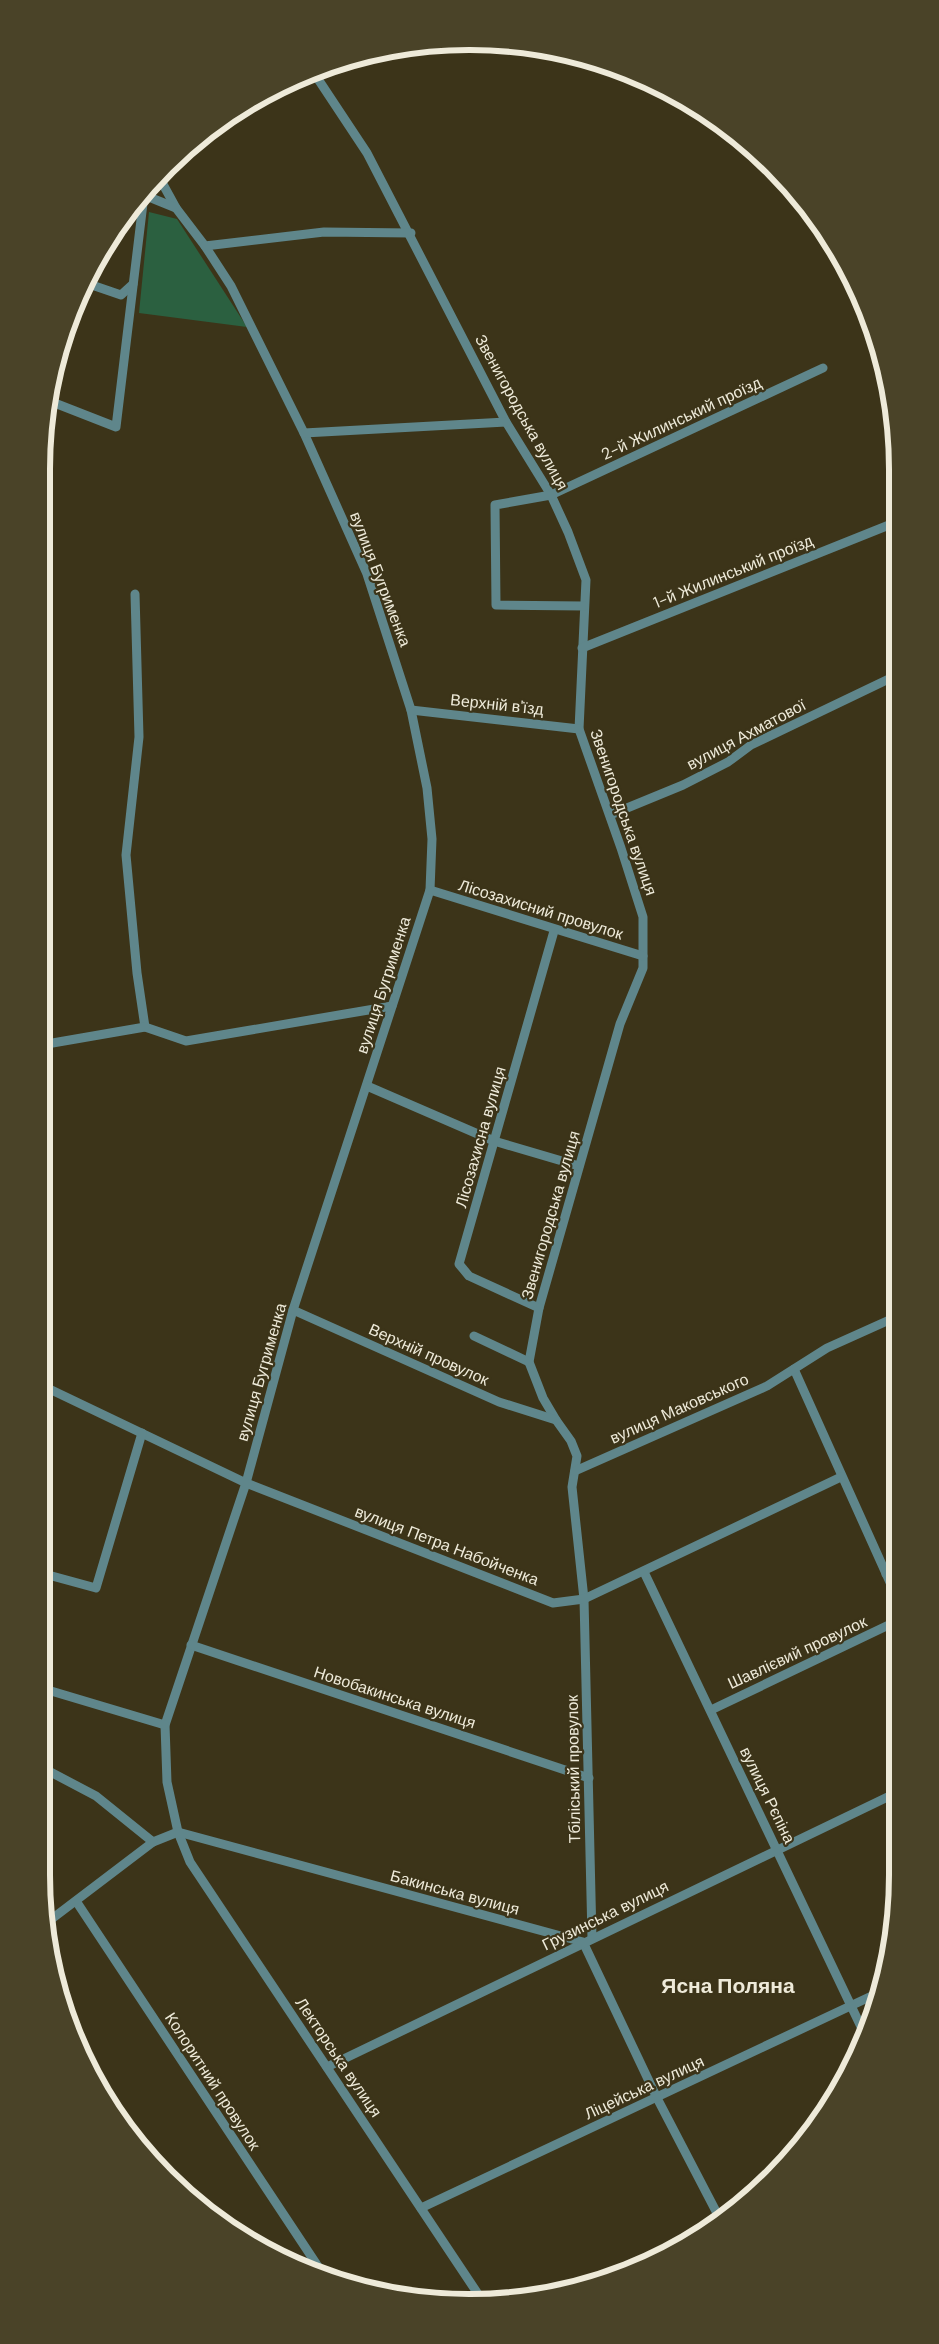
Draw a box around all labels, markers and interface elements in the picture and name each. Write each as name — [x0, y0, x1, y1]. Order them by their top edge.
street label: Звенигородська вулиця — [470, 331, 573, 494]
street label: 2-й Жилинський проїзд — [598, 372, 765, 465]
street label: вулиця Бугрименка — [345, 509, 416, 650]
street label: 1-й Жилинський проїзд — [650, 530, 817, 613]
street label: Верхній в'їзд — [449, 689, 545, 720]
street label: вулиця Ахматової — [683, 694, 810, 775]
street label: Звенигородська вулиця — [585, 726, 662, 898]
street label: Лісозахисний провулок — [456, 874, 627, 945]
street label: вулиця Бугрименка — [351, 914, 416, 1056]
street label: Лісозахисна вулиця — [450, 1064, 511, 1210]
street label: Звенигородська вулиця — [516, 1128, 585, 1302]
street label: вулиця Бугрименка — [232, 1300, 291, 1444]
street label: Верхній провулок — [365, 1319, 493, 1391]
street label: вулиця Маковського — [607, 1368, 752, 1449]
street label: вулиця Петра Набойченка — [352, 1501, 542, 1590]
street label: Шавлієвий провулок — [724, 1611, 871, 1694]
street label: Новобакинська вулиця — [311, 1661, 478, 1734]
street label: Тбіліський провулок — [562, 1694, 585, 1843]
street label: вулиця Рєпіна — [735, 1743, 800, 1847]
street label: Бакинська вулиця — [388, 1865, 522, 1920]
street label: Грузинська вулиця — [538, 1876, 672, 1955]
district label: Ясна Поляна — [661, 1972, 795, 2000]
street label: Лекторська вулиця — [291, 1993, 387, 2121]
street label: Колоритний провулок — [160, 2008, 266, 2155]
street label: Ліцейська вулиця — [581, 2051, 707, 2124]

